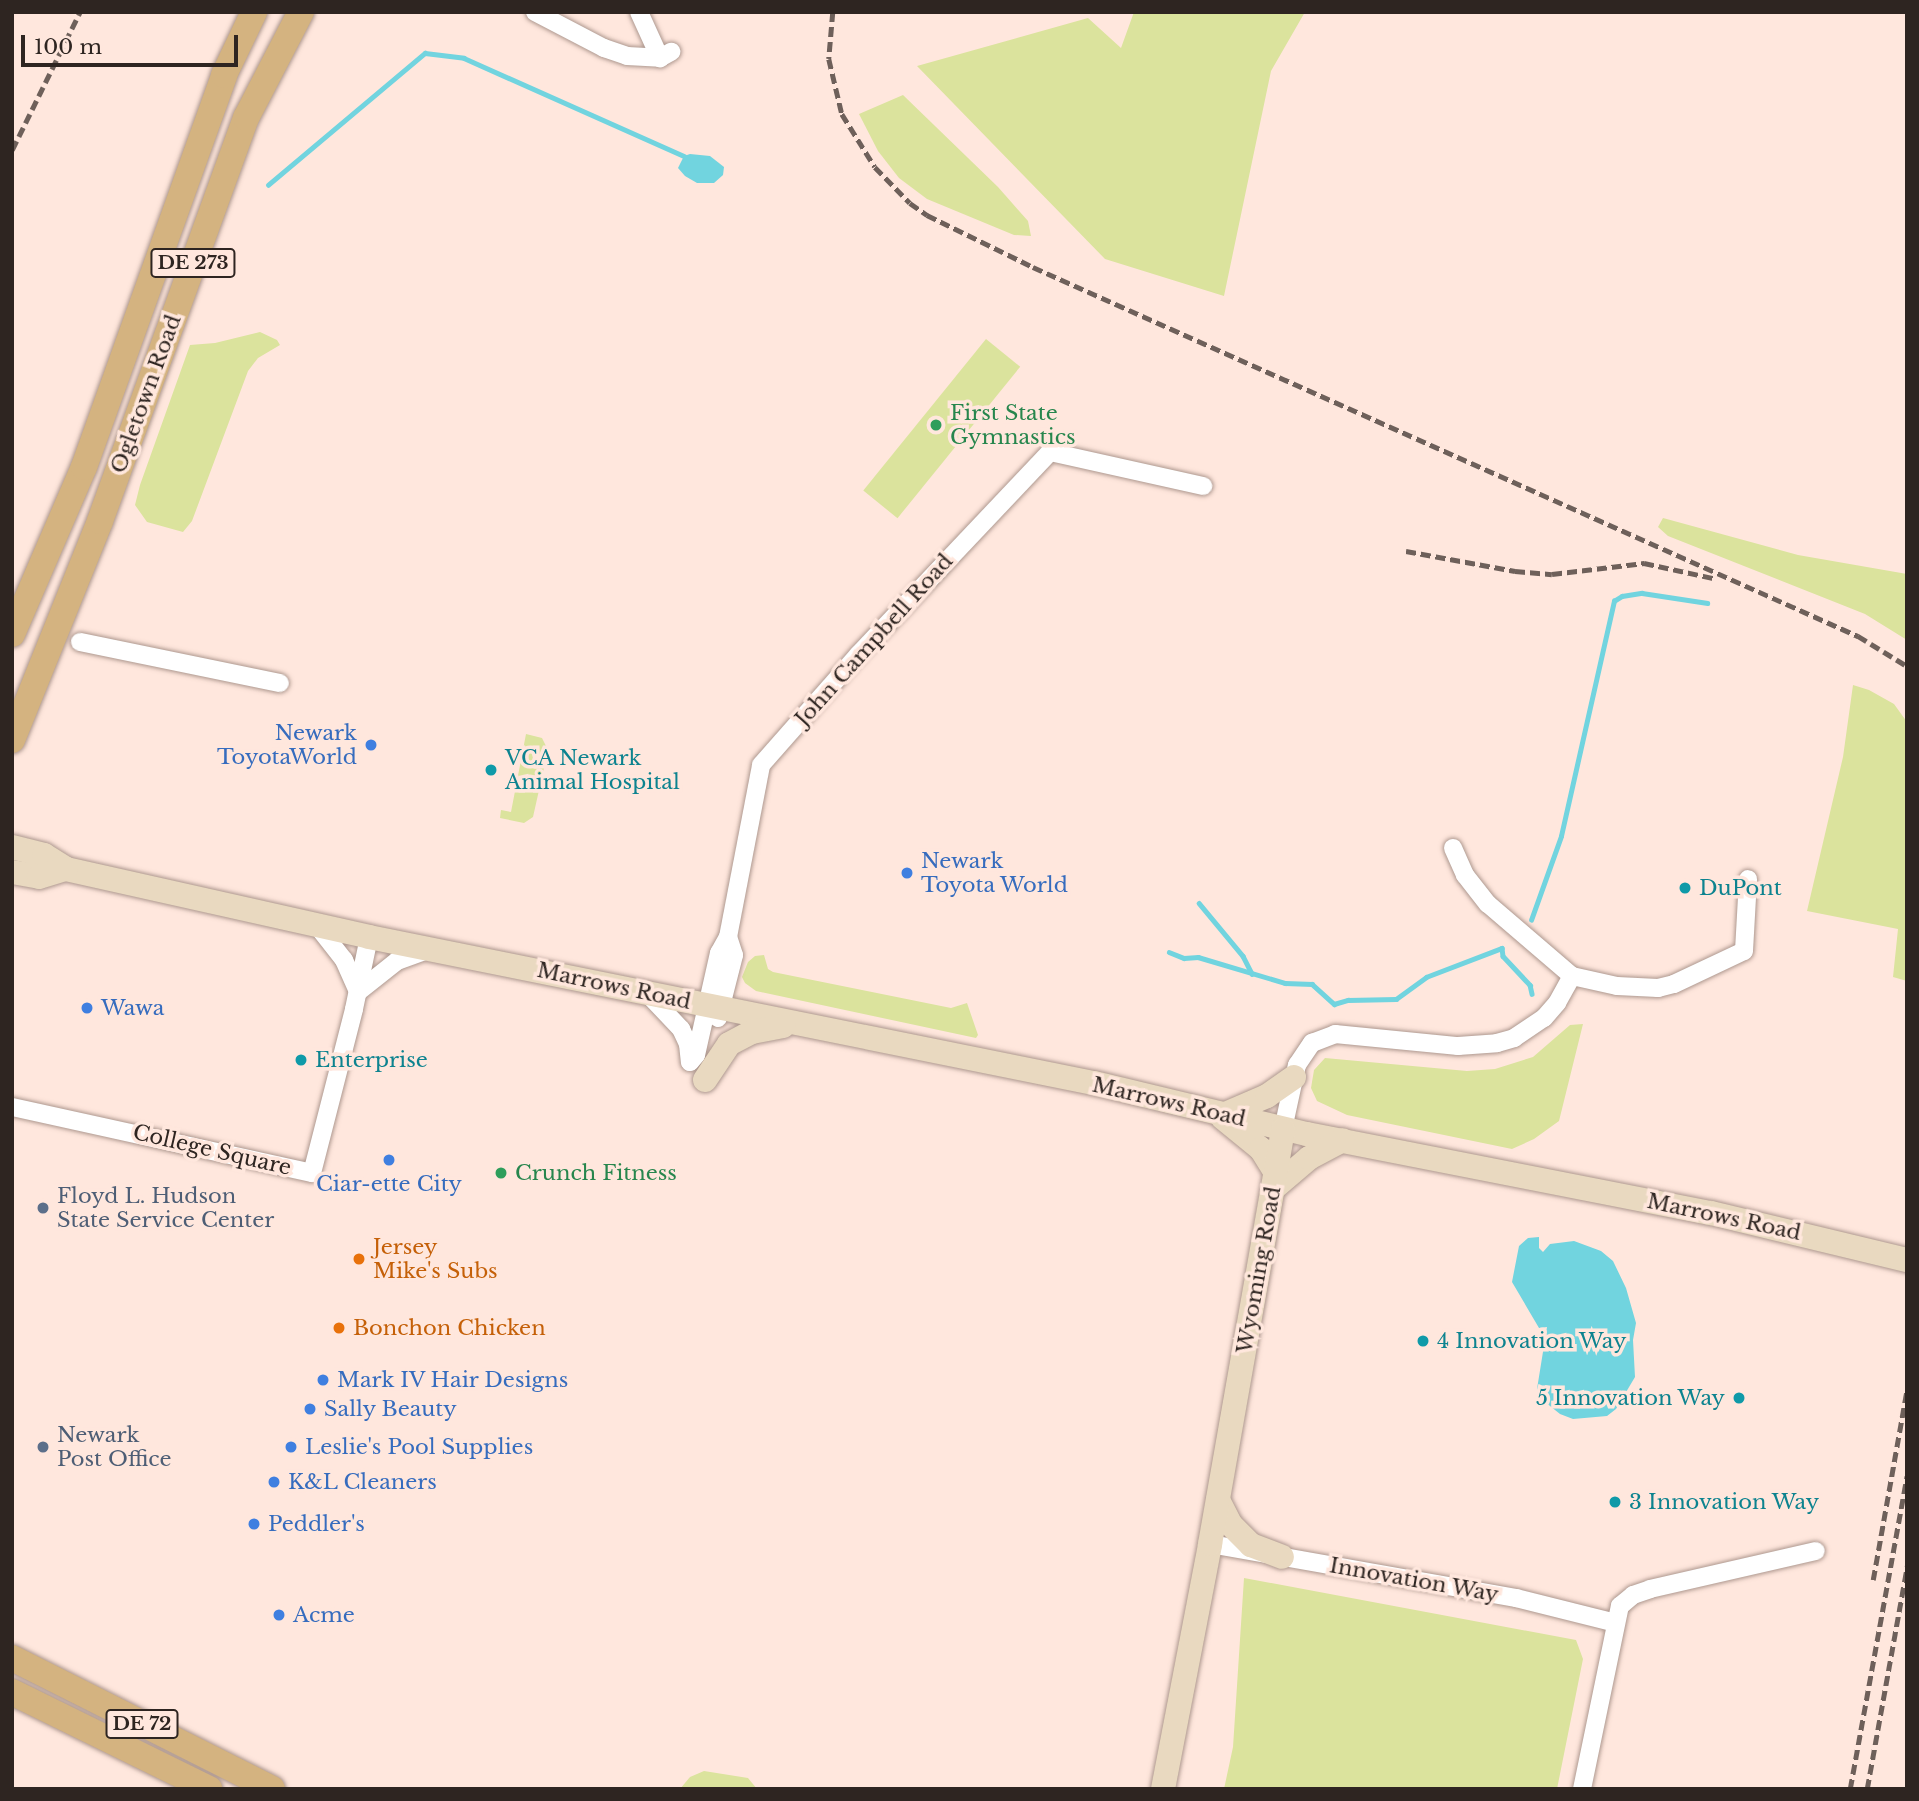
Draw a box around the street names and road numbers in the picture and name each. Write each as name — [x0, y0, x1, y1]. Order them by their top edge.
road number: DE 273 — [149, 247, 237, 278]
street label: Ogletown Road — [106, 311, 186, 477]
street label: John Campbell Road — [790, 549, 958, 731]
street label: Marrows Road — [535, 957, 693, 1015]
street label: Marrows Road — [1090, 1072, 1248, 1132]
street label: College Square — [130, 1120, 294, 1180]
street label: Wyoming Road — [1232, 1184, 1286, 1356]
street label: Marrows Road — [1645, 1188, 1803, 1246]
street label: Innovation Way — [1327, 1553, 1501, 1607]
road number: DE 72 — [105, 1708, 179, 1740]

